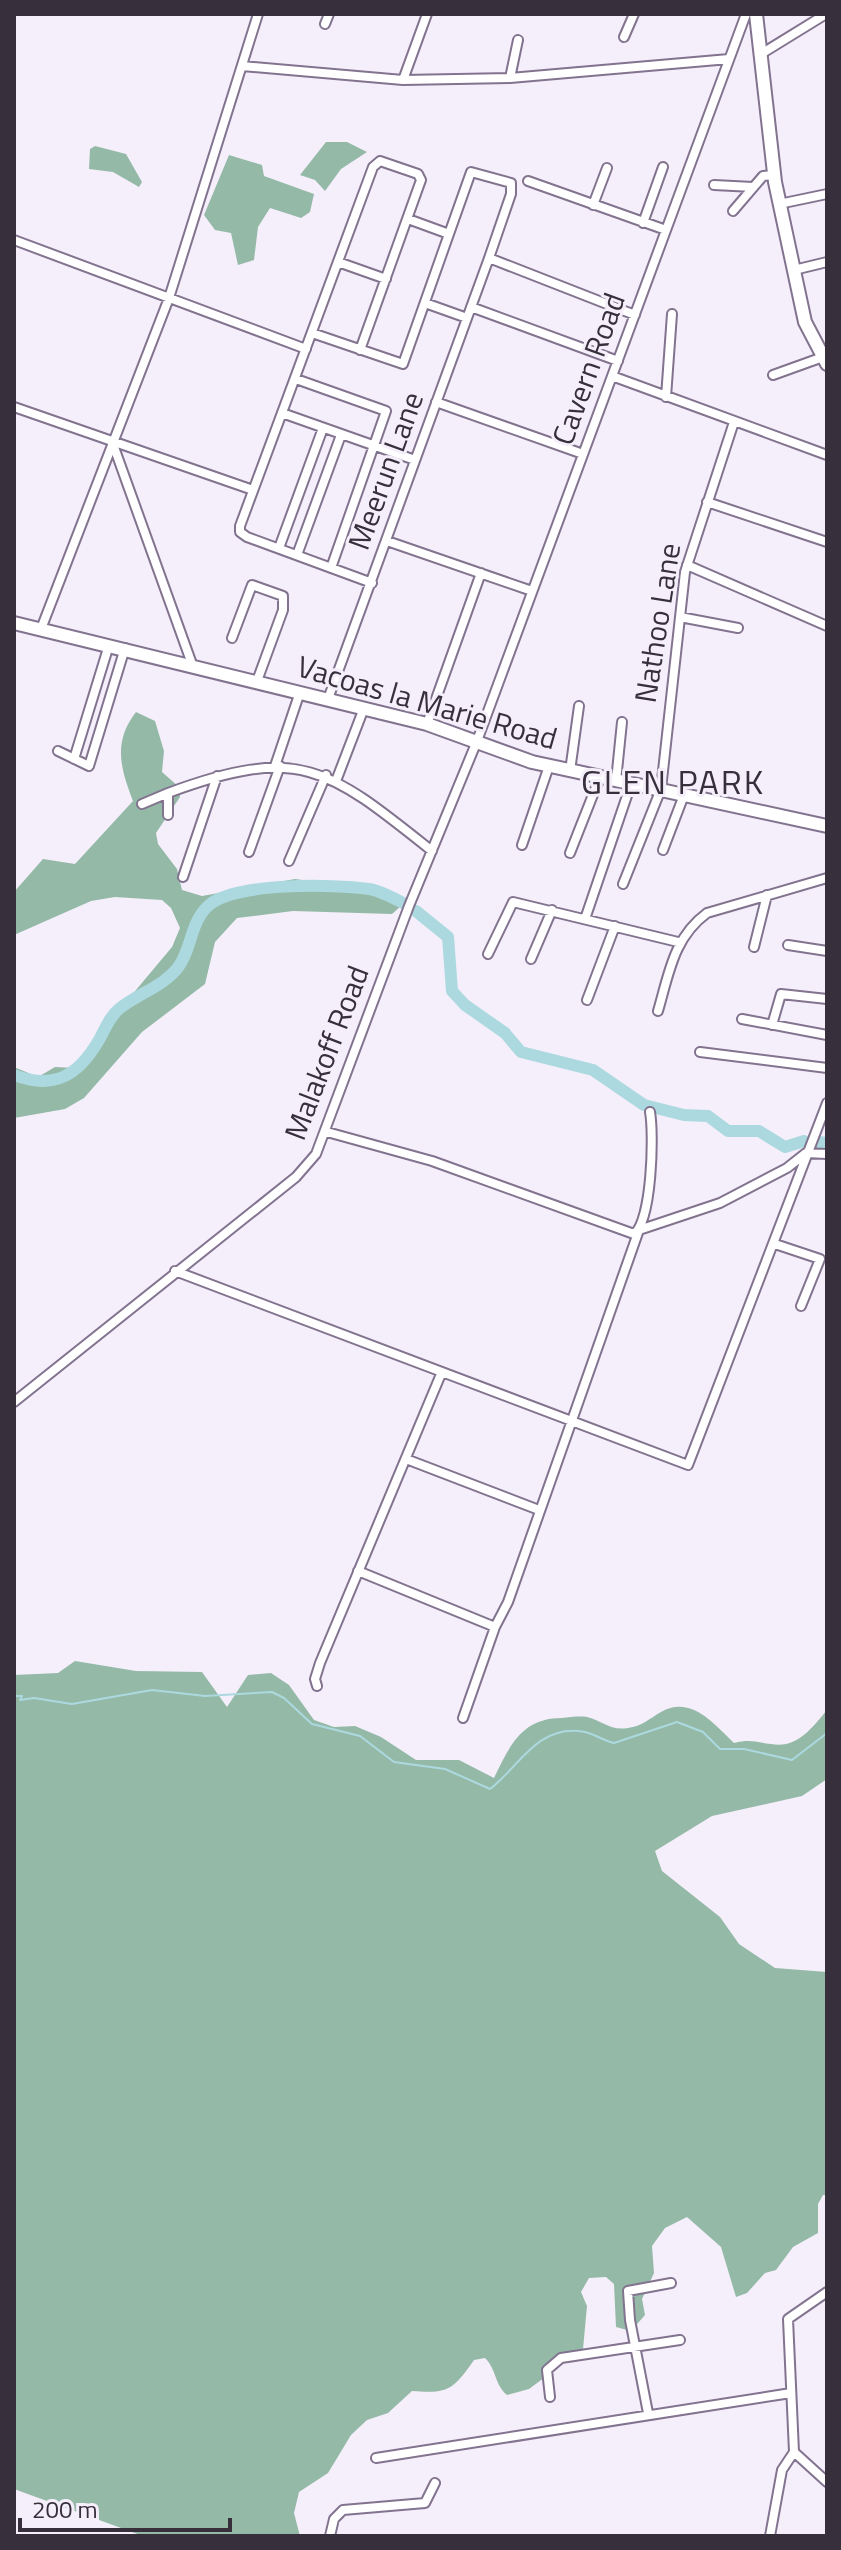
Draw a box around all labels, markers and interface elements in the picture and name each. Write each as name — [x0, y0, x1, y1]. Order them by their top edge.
street label: Cavern Road — [539, 286, 637, 451]
street label: Meerun Lane — [335, 385, 435, 556]
street label: Nathoo Lane — [622, 540, 692, 706]
street label: Vacoas la Marie Road — [292, 643, 563, 761]
district label: GLEN PARK — [581, 755, 765, 807]
street label: Malakoff Road — [272, 959, 380, 1147]
scale bar — [20, 2482, 230, 2532]
text: 200 m — [32, 2491, 98, 2527]

